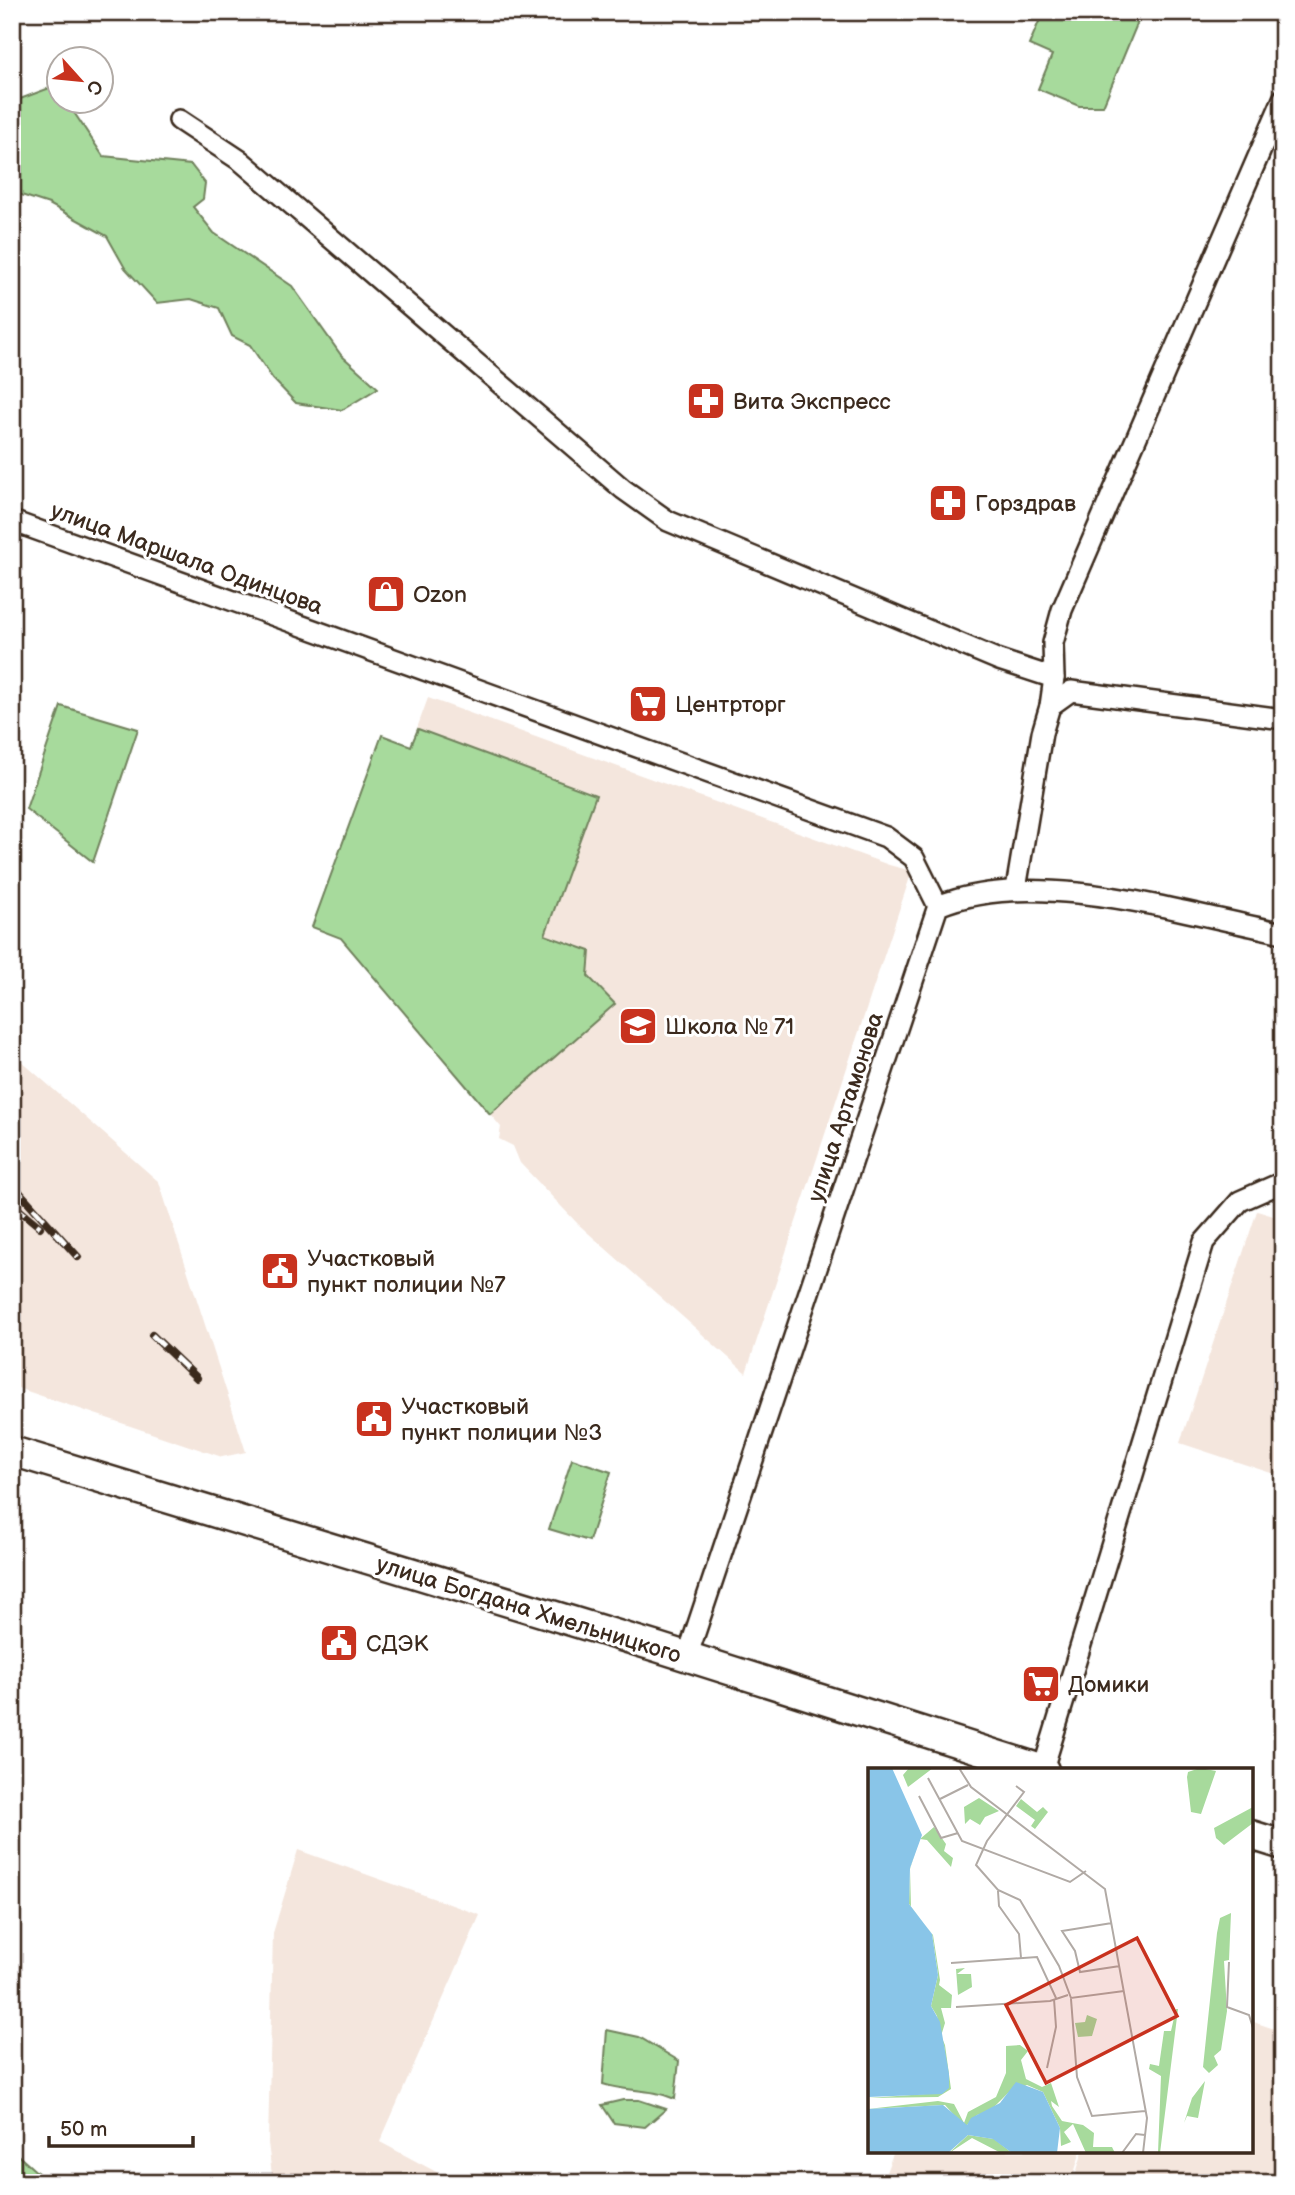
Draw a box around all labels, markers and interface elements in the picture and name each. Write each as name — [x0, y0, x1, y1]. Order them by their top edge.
north arrow — [46, 46, 116, 116]
text: С — [81, 76, 107, 98]
pharmacy icon: Вита Экспресс — [685, 380, 727, 422]
place label: Вита Экспресс — [733, 388, 891, 416]
pharmacy icon: Горздрав — [927, 482, 969, 524]
place label: Горздрав — [975, 490, 1076, 518]
street label: улица Маршала Одинцова — [47, 497, 327, 621]
shop icon: Ozon — [365, 573, 407, 615]
place label: Ozon — [413, 581, 467, 609]
supermarket icon: Центрторг — [627, 683, 669, 725]
place label: Центрторг — [675, 691, 786, 719]
school or university icon: Школа № 71 — [617, 1005, 659, 1047]
street label: улица Артамонова — [802, 1008, 890, 1206]
place label: Школа № 71 — [665, 1013, 794, 1041]
place label: Участковый пункт полиции №7 — [307, 1245, 506, 1299]
public building icon: Участковый пункт полиции №7 — [259, 1250, 301, 1292]
place label: Участковый пункт полиции №3 — [401, 1393, 602, 1447]
public building icon: Участковый пункт полиции №3 — [353, 1398, 395, 1440]
street label: улица Богдана Хмельницкого — [373, 1550, 684, 1670]
public building icon: СДЭК — [318, 1622, 360, 1664]
place label: СДЭК — [366, 1630, 428, 1658]
supermarket icon: Домики — [1020, 1663, 1062, 1705]
place label: Домики — [1068, 1671, 1149, 1699]
inset map — [868, 1768, 1253, 2153]
scale bar — [49, 2104, 192, 2148]
text: 50 m — [60, 2117, 107, 2142]

